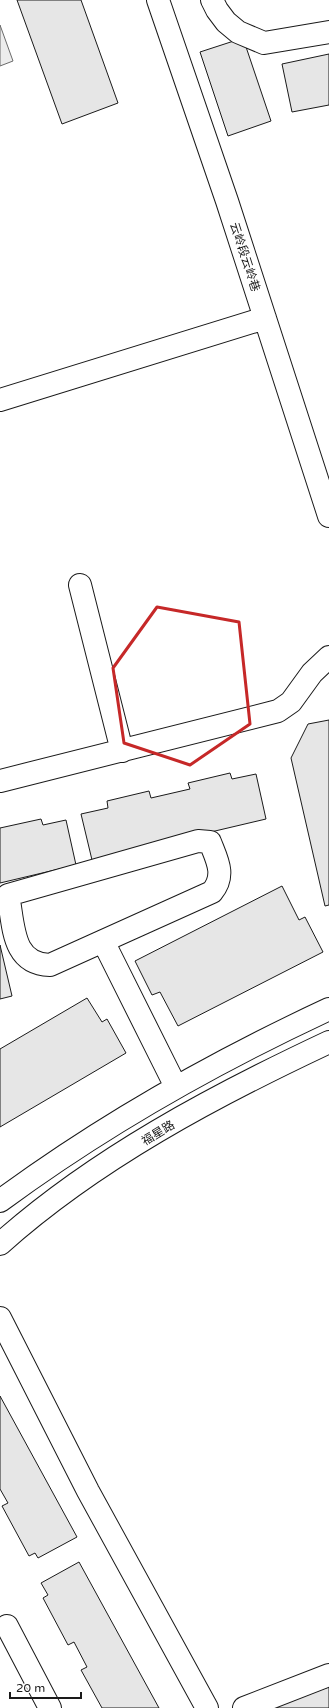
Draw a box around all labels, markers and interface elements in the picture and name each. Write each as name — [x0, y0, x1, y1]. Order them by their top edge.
street label: 云岭段云岭巷 — [227, 221, 263, 293]
street label: 福星路 — [139, 1118, 177, 1148]
scale bar — [10, 1674, 81, 1700]
text: 20 m — [16, 1681, 45, 1695]

